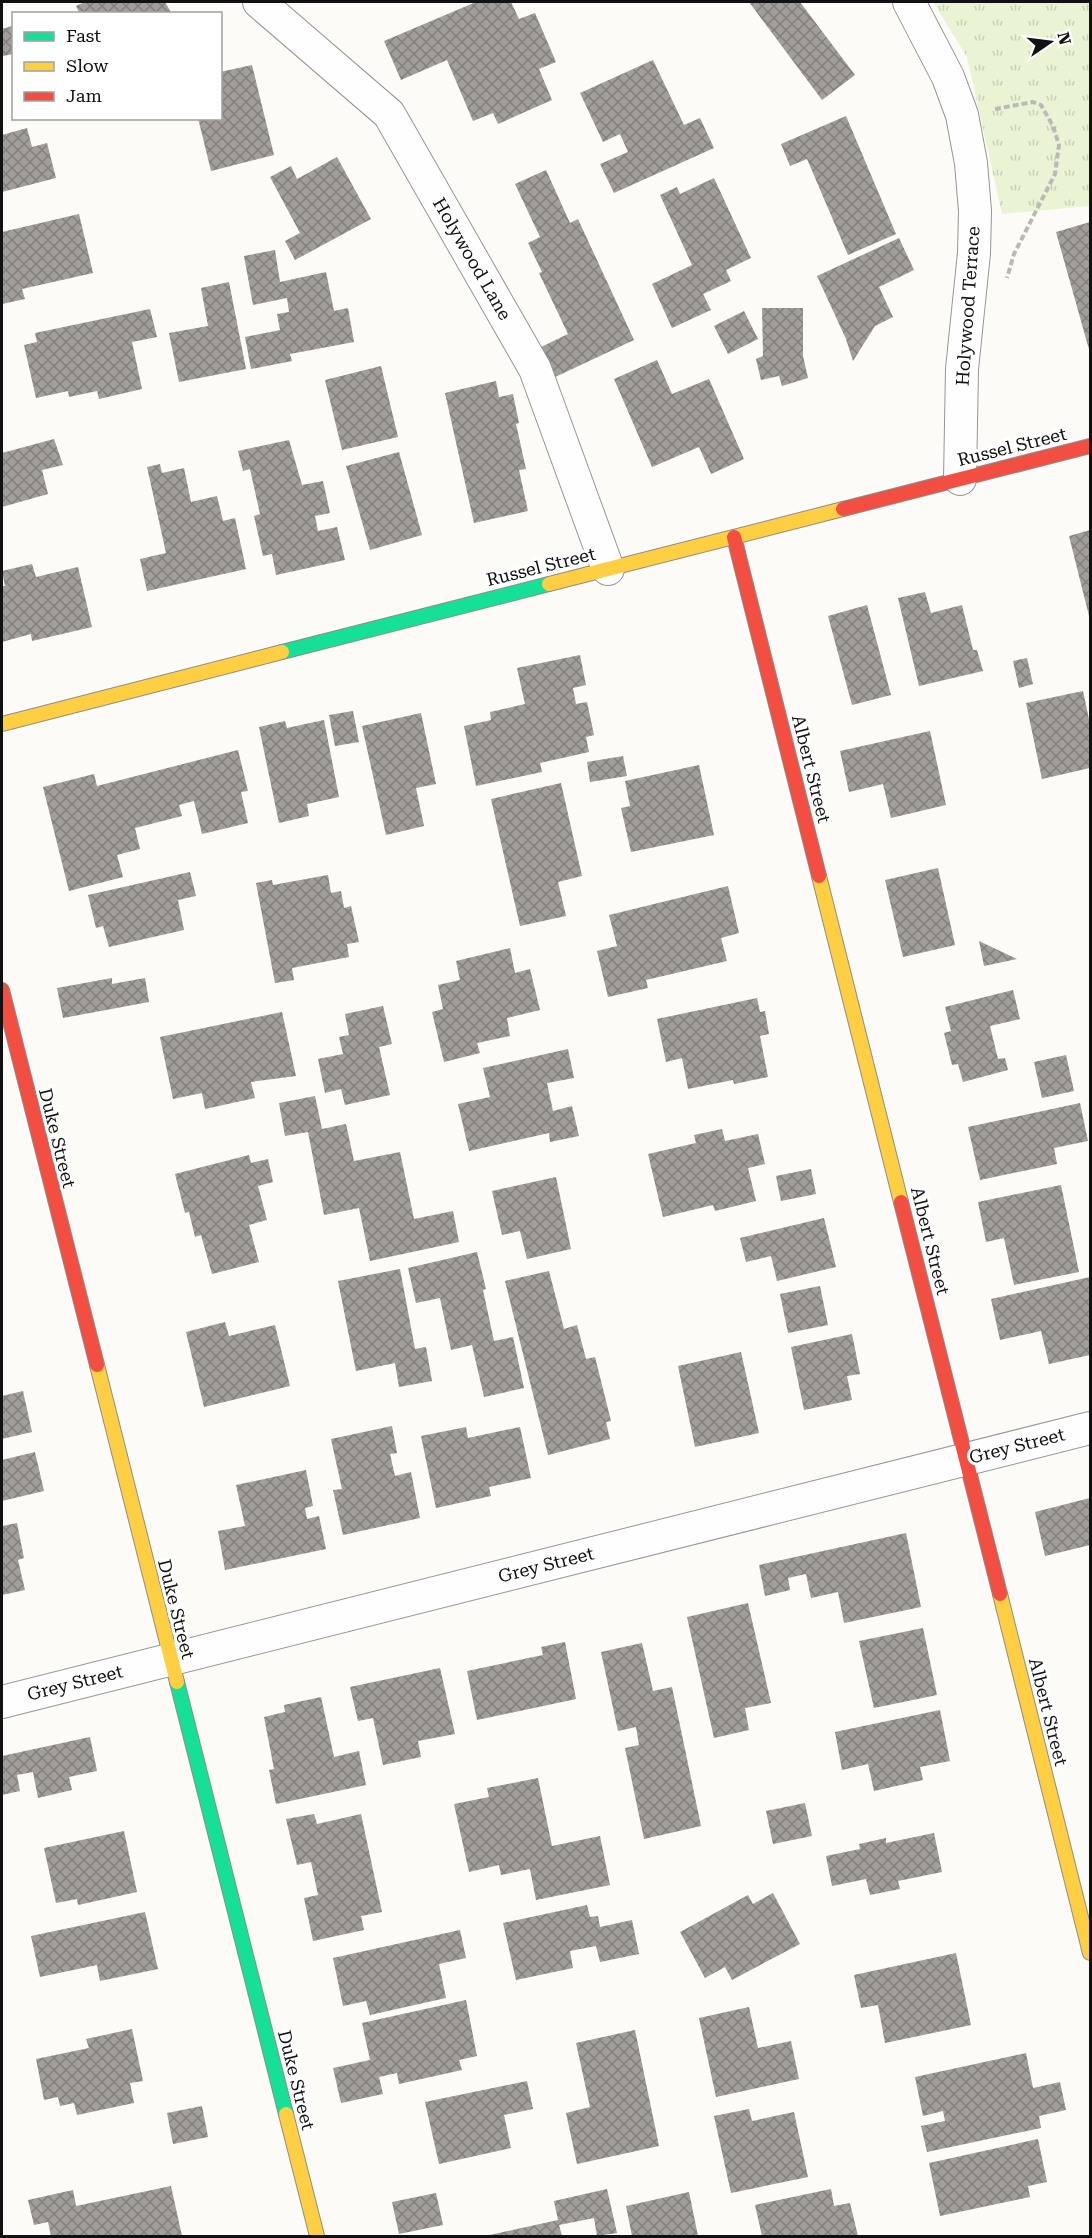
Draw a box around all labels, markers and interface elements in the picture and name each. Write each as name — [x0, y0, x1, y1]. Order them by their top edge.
legend — [12, 12, 222, 120]
north arrow — [1020, 12, 1080, 72]
text: Fast — [66, 25, 101, 46]
text: N — [1053, 30, 1075, 47]
text: Slow — [66, 55, 108, 76]
text: Jam — [66, 85, 102, 106]
street label: Holywood Lane — [429, 194, 516, 324]
street label: Holywood Terrace — [951, 225, 984, 387]
street label: Russel Street — [955, 423, 1069, 470]
street label: Russel Street — [484, 543, 598, 590]
street label: Albert Street — [788, 713, 835, 825]
street label: Duke Street — [35, 1086, 80, 1190]
street label: Albert Street — [907, 1185, 954, 1297]
street label: Grey Street — [967, 1423, 1067, 1468]
street label: Grey Street — [496, 1542, 596, 1587]
street label: Duke Street — [154, 1557, 199, 1661]
street label: Albert Street — [1025, 1656, 1072, 1768]
street label: Grey Street — [25, 1660, 125, 1705]
street label: Duke Street — [274, 2028, 319, 2132]

